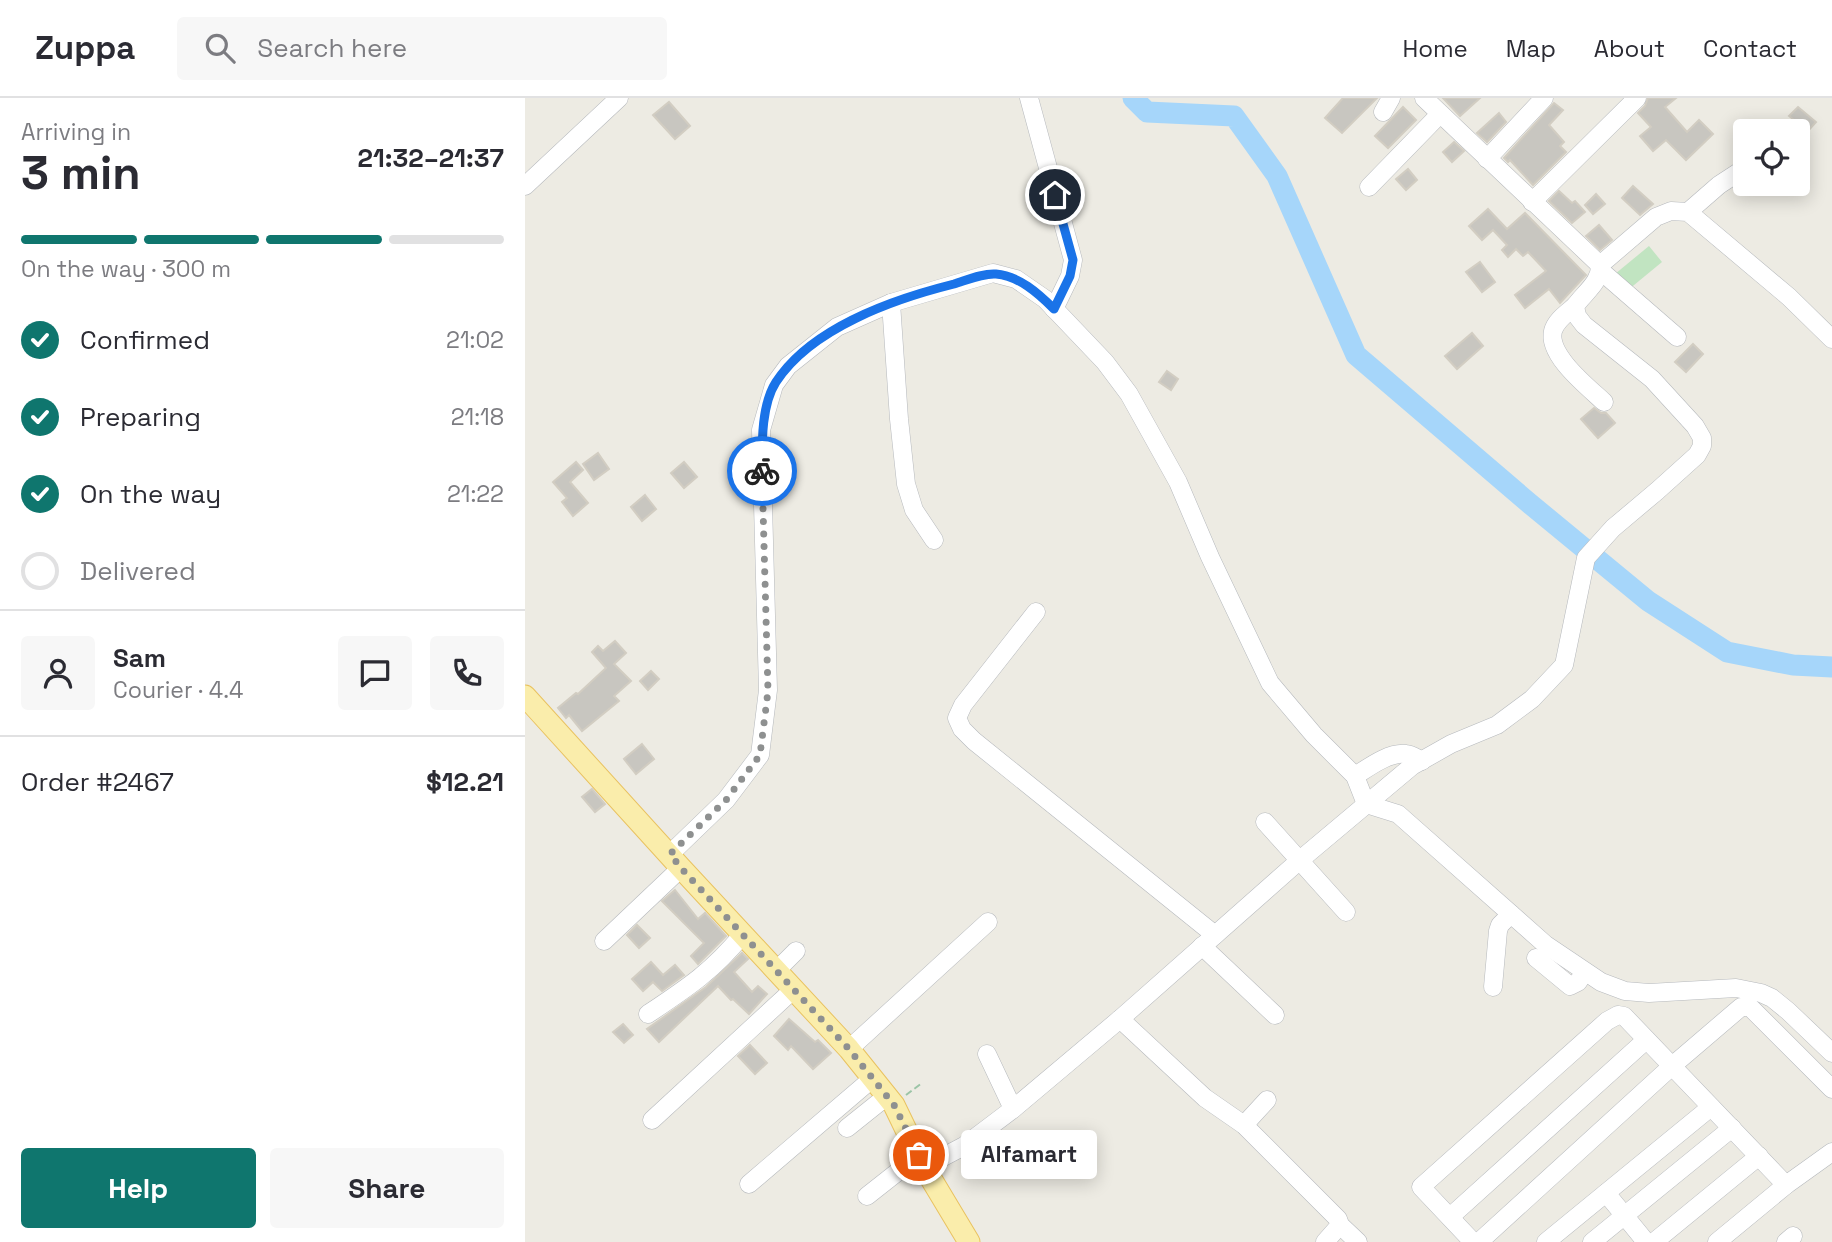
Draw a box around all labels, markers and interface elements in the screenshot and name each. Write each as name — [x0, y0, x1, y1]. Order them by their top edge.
search box — [177, 17, 667, 80]
text: Zuppa — [35, 27, 135, 69]
icon: search — [201, 29, 239, 67]
text: Search here — [257, 31, 407, 65]
text: Home — [1402, 33, 1468, 64]
text: Map — [1506, 33, 1556, 64]
text: About — [1594, 33, 1665, 64]
text: Contact — [1703, 33, 1797, 64]
text: Arriving in — [21, 117, 131, 147]
map controls — [1733, 119, 1810, 196]
button: locate — [1733, 119, 1810, 196]
text: 21:32–21:37 — [357, 141, 504, 175]
text: 3 min — [21, 144, 141, 202]
pin — [1025, 165, 1085, 225]
icon: home — [1036, 176, 1074, 214]
text: On the way · 300 m — [21, 254, 231, 284]
icon: check — [21, 321, 59, 359]
text: Confirmed — [80, 323, 210, 357]
text: 21:02 — [446, 325, 504, 355]
icon: check — [21, 398, 59, 436]
text: Preparing — [80, 400, 201, 434]
text: 21:18 — [451, 402, 504, 432]
courier — [727, 436, 797, 506]
icon: bike — [743, 452, 781, 490]
icon: check — [21, 475, 59, 513]
text: On the way — [80, 477, 221, 511]
text: 21:22 — [447, 479, 504, 509]
text: Delivered — [80, 554, 196, 588]
button: person — [21, 636, 95, 710]
button: chat — [338, 636, 412, 710]
button: phone — [430, 636, 504, 710]
text: Sam — [113, 641, 166, 675]
text: Courier · 4.4 — [113, 675, 243, 705]
text: Order #2467 — [21, 765, 174, 799]
text: $12.21 — [426, 765, 504, 799]
pin — [889, 1125, 949, 1185]
callout: Alfamart — [961, 1130, 1097, 1180]
icon: bag — [900, 1136, 938, 1174]
text: Alfamart — [981, 1139, 1077, 1169]
button: Help — [21, 1148, 256, 1228]
button: Share — [270, 1148, 504, 1228]

